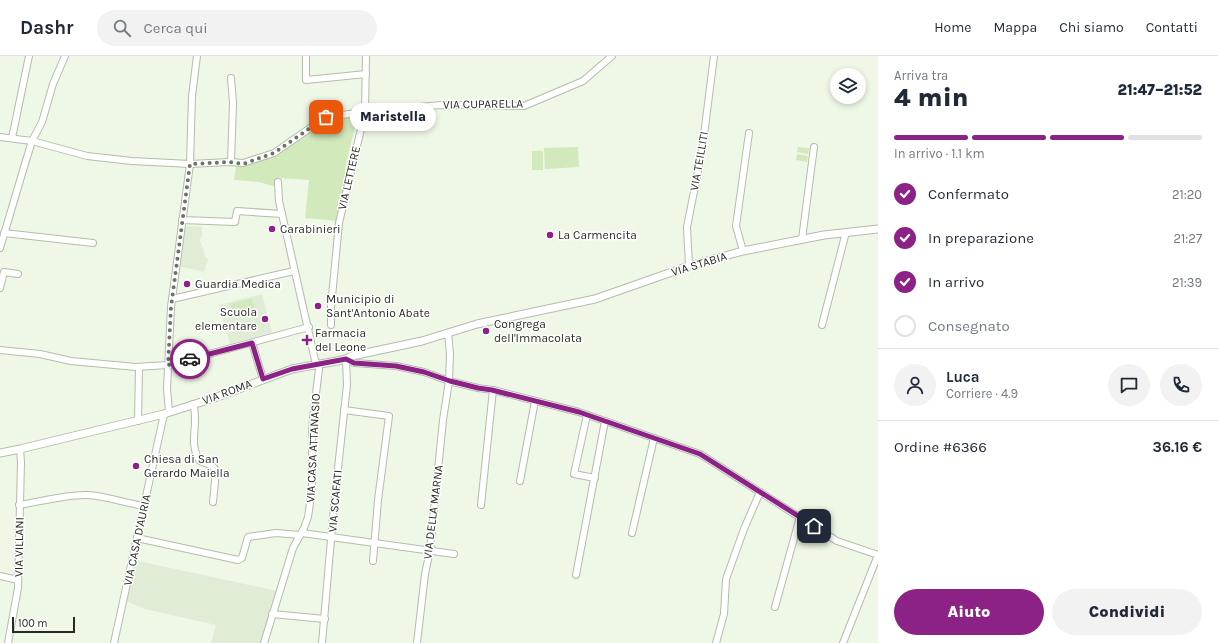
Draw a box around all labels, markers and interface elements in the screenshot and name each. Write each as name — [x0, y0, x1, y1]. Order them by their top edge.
search box — [97, 10, 377, 46]
text: Dashr — [20, 17, 73, 39]
icon: search — [111, 17, 133, 39]
text: Cerca qui — [143, 19, 208, 37]
text: Home — [934, 19, 971, 36]
text: Mappa — [993, 19, 1037, 36]
text: Chi siamo — [1059, 19, 1124, 36]
text: Contatti — [1146, 19, 1198, 36]
map controls — [830, 68, 866, 104]
button: layers — [830, 68, 866, 104]
text: Arriva tra — [894, 68, 948, 83]
text: 21:47–21:52 — [1118, 81, 1202, 99]
text: 4 min — [894, 82, 969, 113]
street label: VIA CUPARELLA — [443, 96, 523, 112]
pin — [309, 100, 343, 134]
callout: Maristella — [350, 103, 436, 131]
icon: bag — [315, 106, 337, 128]
text: Maristella — [360, 109, 426, 124]
street label: VIA TEILLITI — [687, 130, 711, 192]
street label: VIA LETTERE — [335, 145, 363, 211]
text: In arrivo · 1.1 km — [894, 146, 985, 161]
icon: check — [894, 183, 916, 205]
text: Confermato — [928, 185, 1009, 203]
text: 21:20 — [1172, 187, 1202, 202]
place label: Carabinieri — [280, 222, 341, 236]
marker: Carabinieri — [267, 224, 277, 234]
icon: check — [894, 227, 916, 249]
place label: La Carmencita — [558, 228, 637, 242]
text: In preparazione — [928, 229, 1034, 247]
marker: La Carmencita — [545, 230, 555, 240]
text: 21:27 — [1174, 231, 1202, 246]
street label: VIA STABIA — [670, 249, 729, 279]
icon: check — [894, 271, 916, 293]
text: In arrivo — [928, 273, 984, 291]
text: 21:39 — [1172, 275, 1202, 290]
place label: Guardia Medica — [195, 277, 281, 291]
marker: Guardia Medica — [182, 279, 192, 289]
place label: Municipio di Sant'Antonio Abate — [326, 292, 430, 320]
marker: Municipio di Sant'Antonio Abate — [313, 301, 323, 311]
place label: Scuola elementare — [195, 305, 257, 333]
marker: Scuola elementare — [260, 314, 270, 324]
place label: Congrega dell'Immacolata — [494, 317, 582, 345]
text: Consegnato — [928, 317, 1010, 335]
place label: Farmacia del Leone — [315, 326, 366, 354]
marker: Congrega dell'Immacolata — [481, 326, 491, 336]
marker: Farmacia del Leone — [302, 335, 312, 345]
courier — [170, 339, 210, 379]
icon: car — [179, 348, 201, 370]
button: person — [894, 364, 936, 406]
button: chat — [1108, 364, 1150, 406]
button: phone — [1160, 364, 1202, 406]
text: Luca — [946, 368, 980, 386]
street label: VIA ROMA — [200, 376, 254, 407]
text: Corriere · 4.9 — [946, 386, 1018, 401]
street label: VIA CASA ATTANASIO — [303, 393, 323, 503]
text: Ordine #6366 — [894, 438, 987, 456]
text: 36.16 € — [1153, 438, 1202, 456]
place label: Chiesa di San Gerardo Maiella — [144, 452, 230, 480]
marker: Chiesa di San Gerardo Maiella — [131, 461, 141, 471]
street label: VIA DELLA MARNA — [420, 464, 446, 560]
street label: VIA SCAFATI — [325, 469, 345, 533]
street label: VIA CASA D'AURIA — [120, 493, 154, 587]
pin — [797, 509, 831, 543]
icon: home — [803, 515, 825, 537]
street label: VIA VILLANI — [11, 517, 27, 577]
button: Aiuto — [894, 589, 1044, 635]
button: Condividi — [1052, 589, 1202, 635]
scale bar — [12, 615, 75, 634]
text: 100 m — [18, 617, 48, 630]

